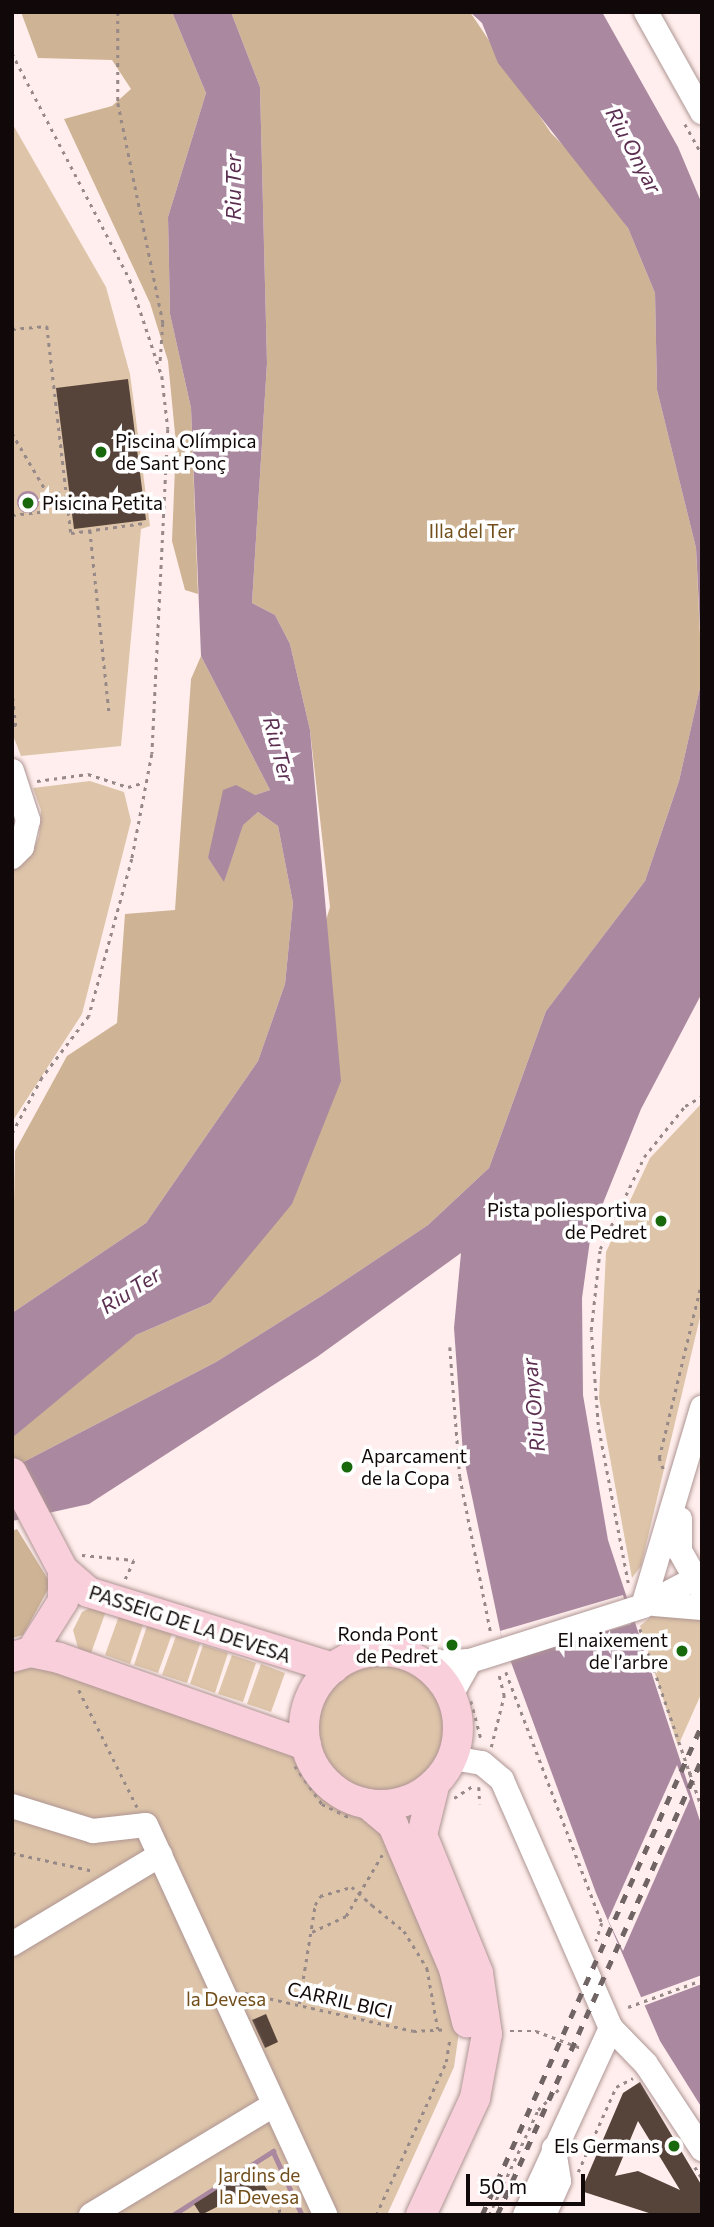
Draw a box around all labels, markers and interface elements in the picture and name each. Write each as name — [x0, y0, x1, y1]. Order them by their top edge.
water label: Riu Onyar — [601, 103, 667, 197]
water label: Riu Ter — [220, 154, 246, 220]
place label: Piscina Olímpica de Sant Ponç — [115, 430, 256, 474]
marker: Piscina Olímpica de Sant Ponç — [93, 444, 109, 460]
place label: Pisicina Petita — [42, 492, 163, 514]
marker: Pisicina Petita — [20, 495, 36, 511]
park label: Illa del Ter — [429, 520, 515, 542]
water label: Riu Ter — [258, 714, 300, 784]
place label: Pista poliesportiva de Pedret — [487, 1199, 647, 1243]
marker: Pista poliesportiva de Pedret — [653, 1213, 669, 1229]
water label: Riu Ter — [95, 1261, 165, 1319]
water label: Riu Onyar — [516, 1357, 550, 1453]
place label: Aparcament de la Copa — [361, 1445, 467, 1489]
marker: Aparcament de la Copa — [339, 1459, 355, 1475]
street label: PASSEIG DE LA DEVESA — [86, 1581, 294, 1667]
place label: Ronda Pont de Pedret — [337, 1623, 438, 1667]
place label: El naixement de l’arbre — [558, 1629, 668, 1673]
marker: Ronda Pont de Pedret — [444, 1637, 460, 1653]
marker: El naixement de l’arbre — [674, 1643, 690, 1659]
street label: CARRIL BICI — [285, 1977, 395, 2023]
park label: la Devesa — [186, 1988, 266, 2010]
place label: Els Germans — [554, 2135, 660, 2157]
marker: Els Germans — [666, 2138, 682, 2154]
scale bar — [469, 2160, 588, 2204]
park label: Jardins de la Devesa — [218, 2164, 300, 2208]
text: 50 m — [479, 2173, 527, 2198]

